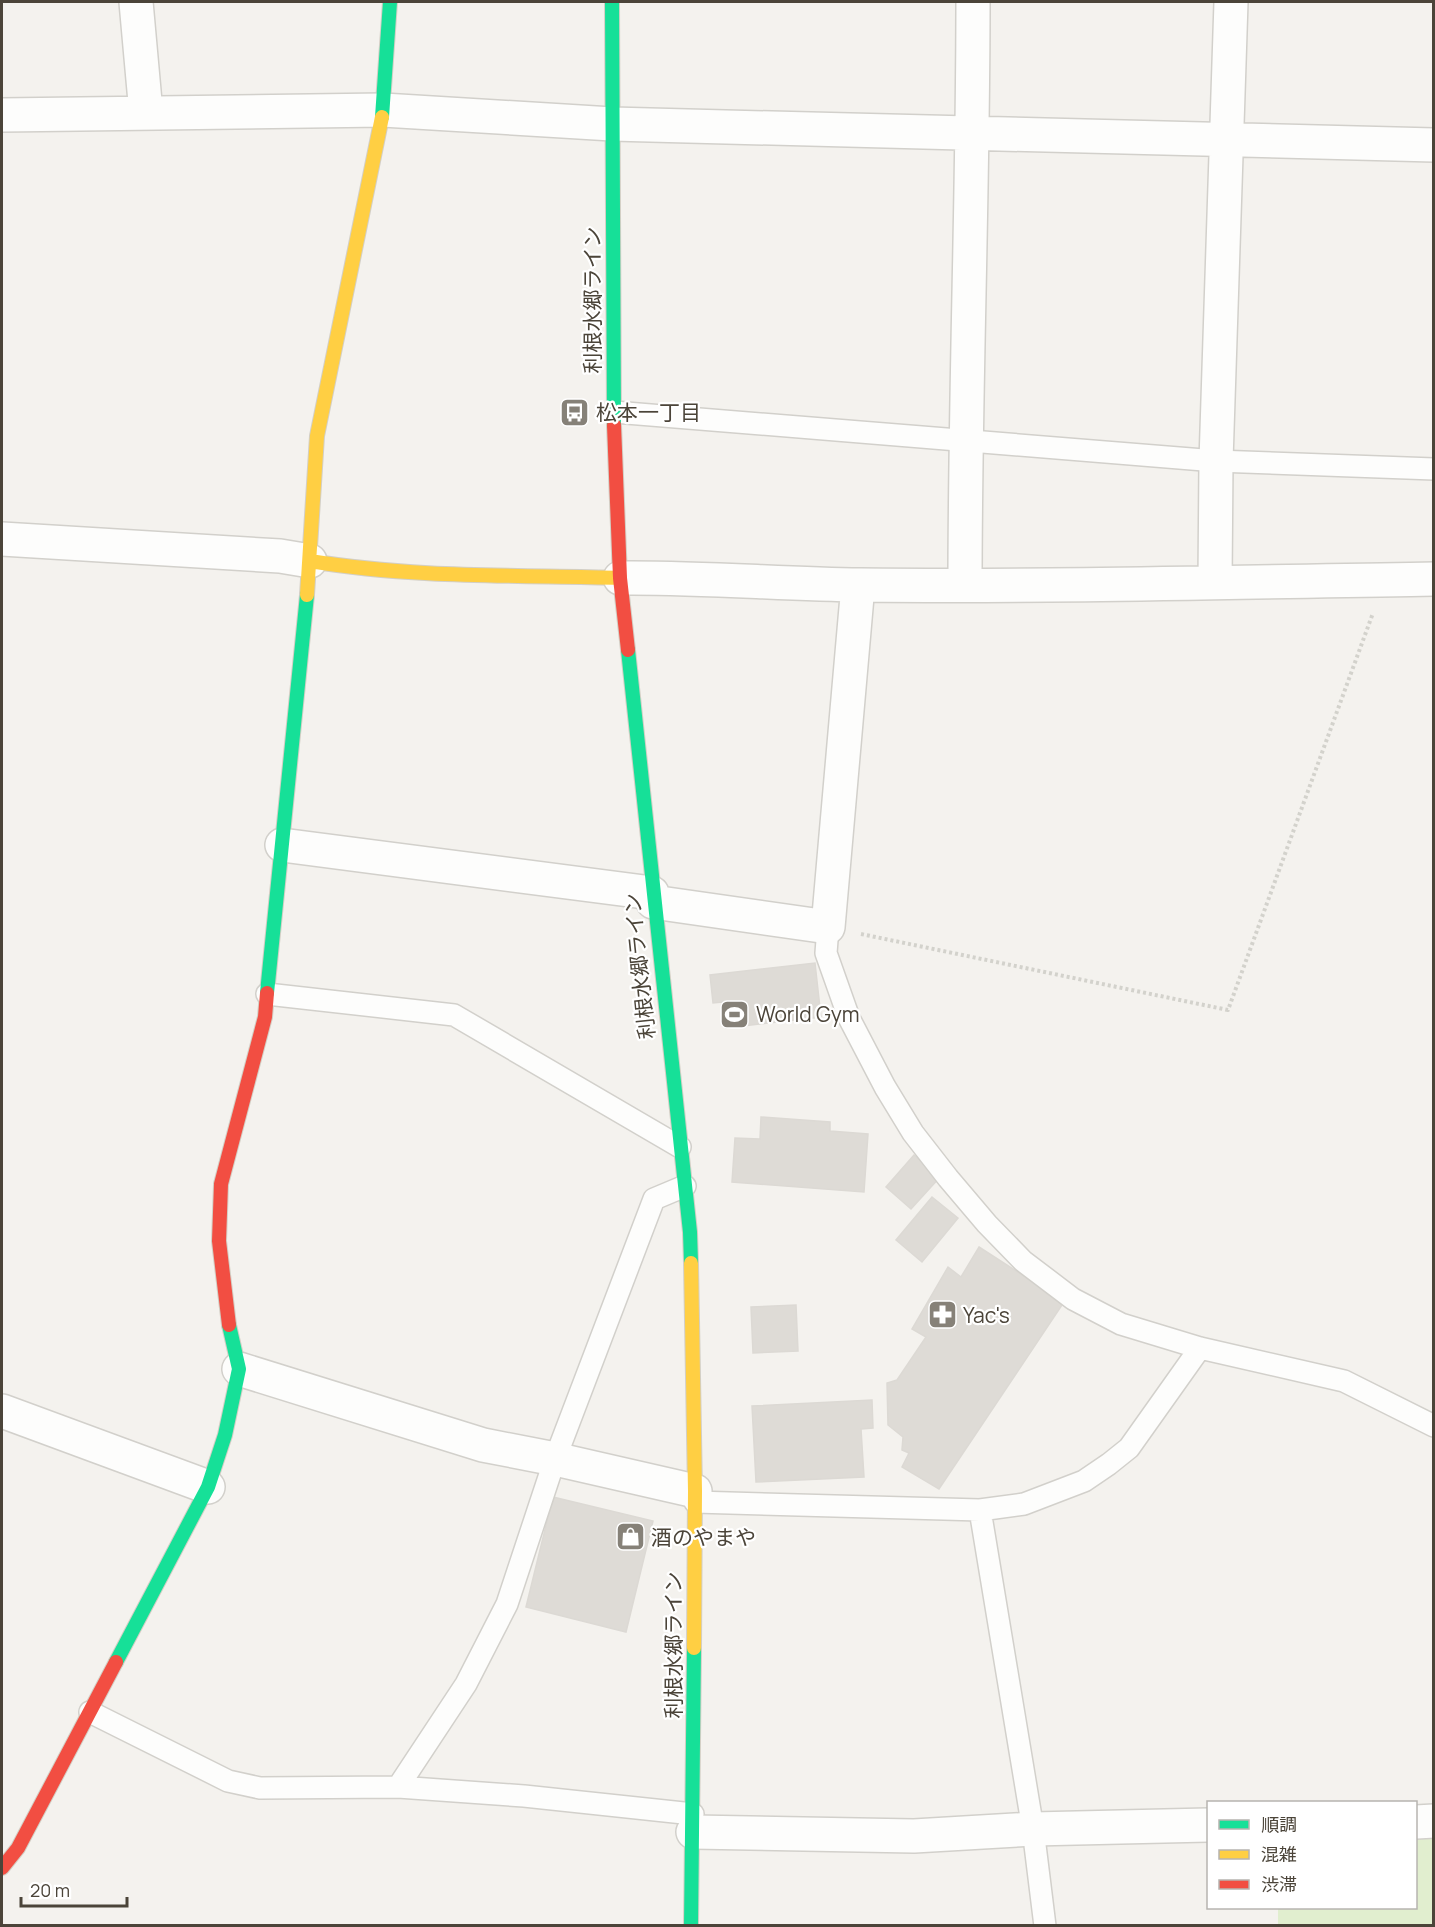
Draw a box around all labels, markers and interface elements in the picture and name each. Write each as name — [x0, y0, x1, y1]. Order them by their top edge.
street label: 利根水郷ライン — [578, 227, 606, 374]
bus stop icon: 松本一丁目 — [559, 396, 591, 428]
place label: 松本一丁目 — [596, 398, 701, 426]
street label: 利根水郷ライン — [617, 891, 661, 1041]
sports icon: World Gym — [719, 998, 751, 1030]
place label: World Gym — [756, 1000, 860, 1028]
pharmacy icon: Yac's — [926, 1299, 958, 1331]
place label: Yac's — [963, 1301, 1010, 1329]
shop icon: 酒のやまや — [614, 1521, 646, 1553]
place label: 酒のやまや — [651, 1523, 756, 1551]
street label: 利根水郷ライン — [659, 1572, 687, 1719]
legend — [1207, 1801, 1417, 1909]
text: 順調 — [1261, 1812, 1297, 1836]
text: 混雑 — [1261, 1842, 1297, 1866]
scale bar — [21, 1870, 128, 1908]
text: 渋滞 — [1261, 1872, 1297, 1896]
text: 20 m — [30, 1878, 70, 1902]

